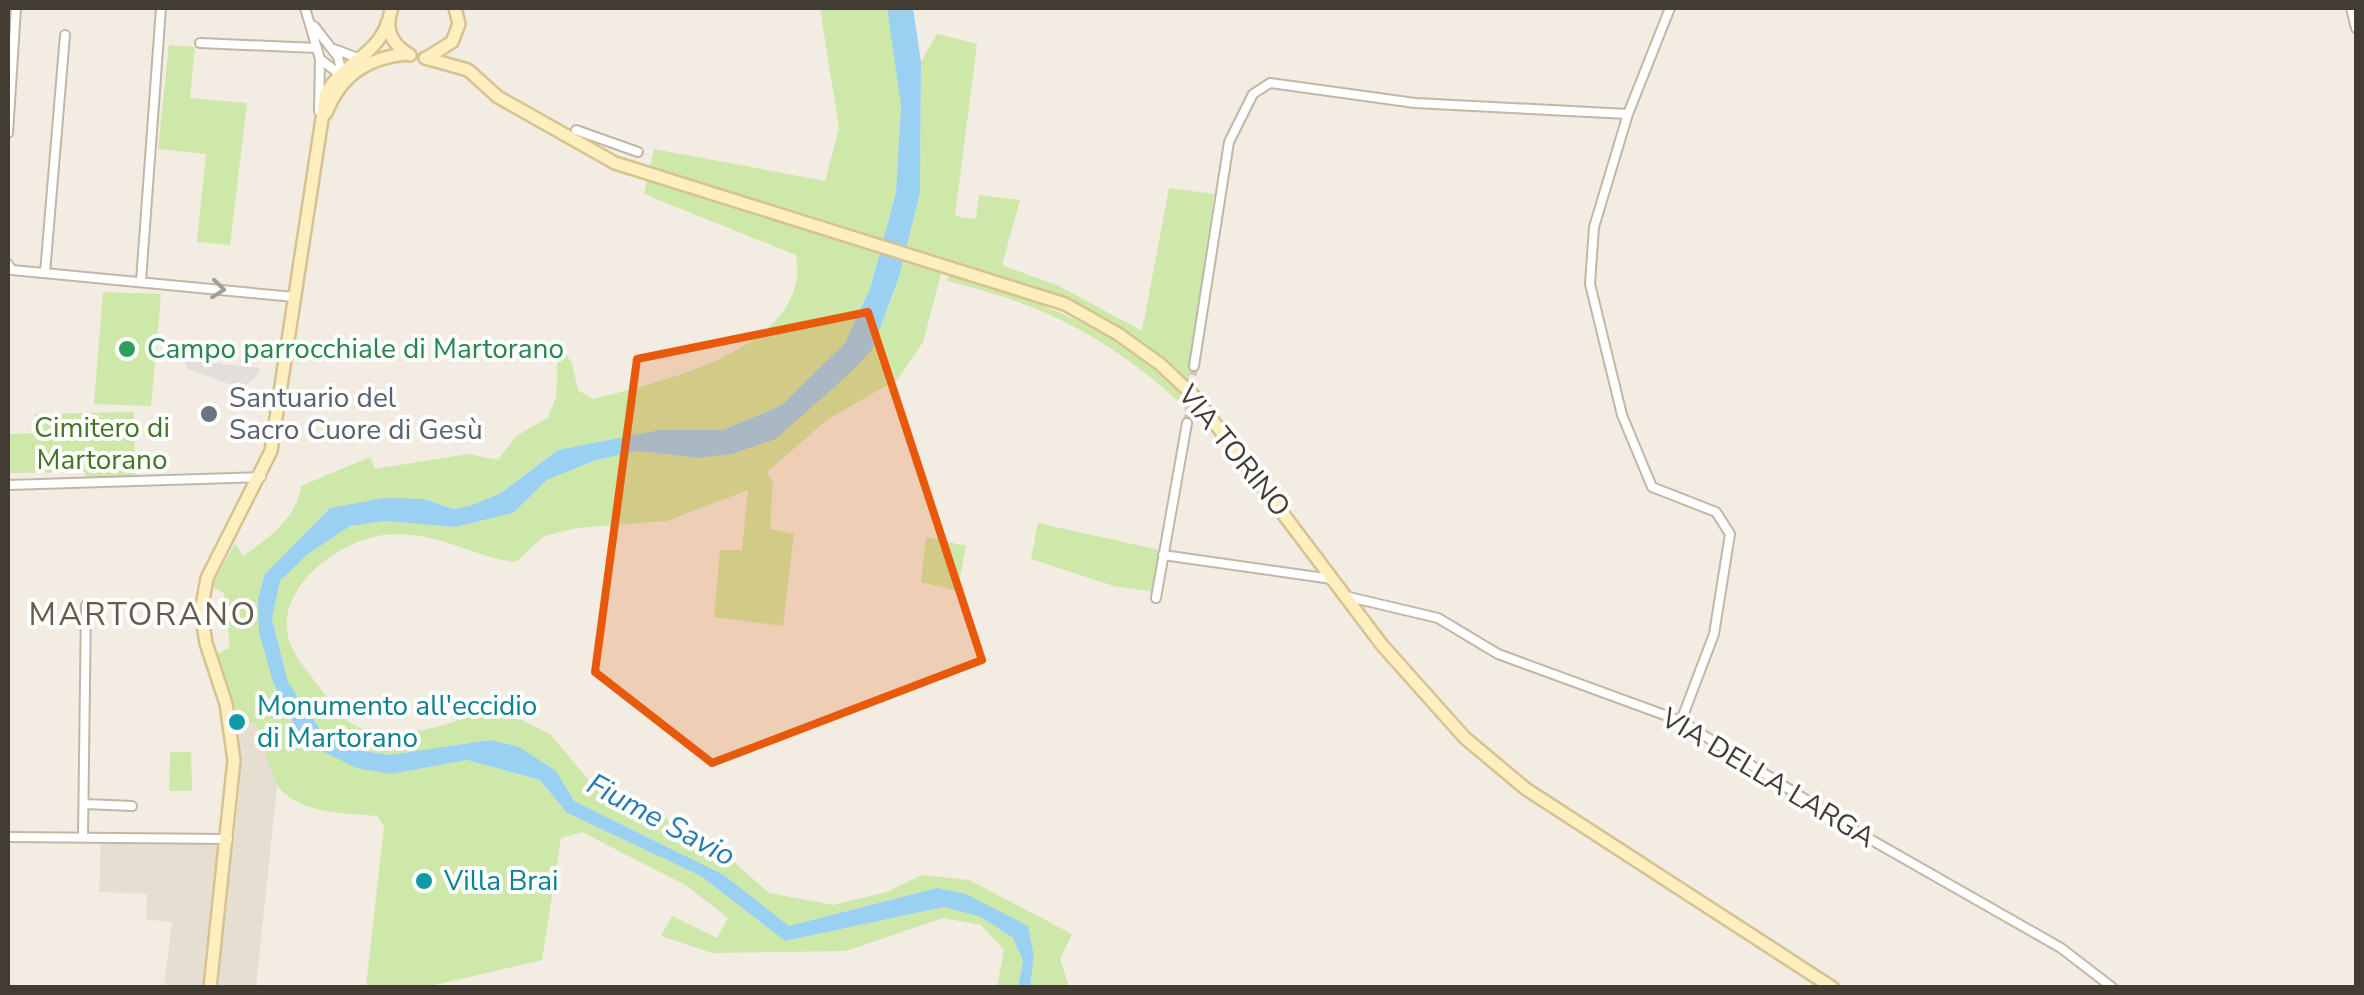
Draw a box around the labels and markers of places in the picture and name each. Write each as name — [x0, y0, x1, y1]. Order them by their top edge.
place label: Campo parrocchiale di Martorano — [147, 330, 564, 368]
marker: Campo parrocchiale di Martorano — [116, 338, 138, 360]
place label: Santuario del Sacro Cuore di Gesù — [229, 379, 483, 449]
marker: Santuario del Sacro Cuore di Gesù — [198, 403, 220, 425]
place label: Monumento all'eccidio di Martorano — [257, 687, 537, 757]
marker: Monumento all'eccidio di Martorano — [226, 711, 248, 733]
place label: Villa Brai — [443, 862, 559, 900]
marker: Villa Brai — [413, 870, 435, 892]

